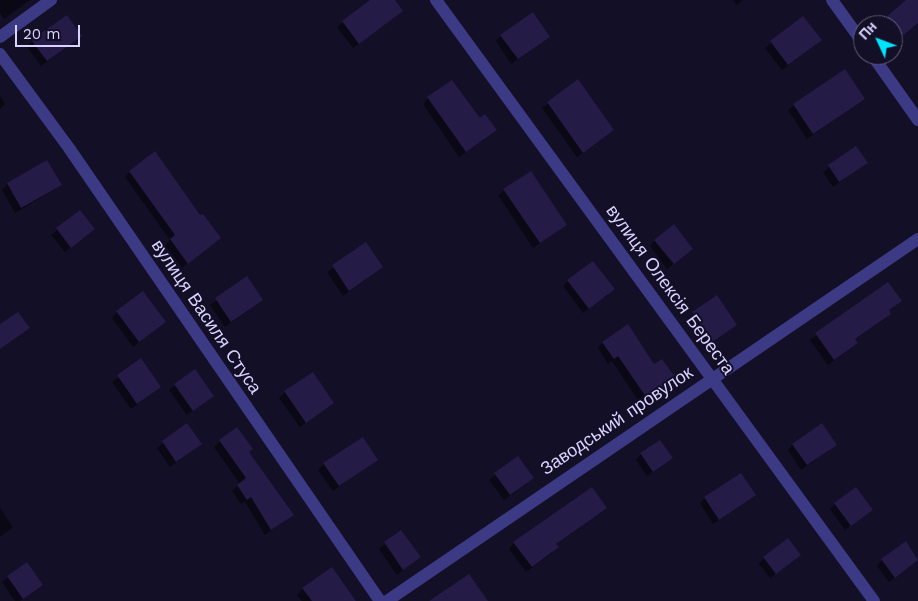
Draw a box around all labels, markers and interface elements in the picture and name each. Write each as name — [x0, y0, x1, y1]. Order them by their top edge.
scale bar — [18, 15, 82, 47]
north arrow — [853, 15, 903, 65]
text: Пн — [856, 18, 880, 43]
text: 20 m — [23, 25, 61, 43]
street label: вулиця Олексія Береста — [601, 201, 739, 379]
street label: вулиця Василя Стуса — [146, 236, 266, 398]
street label: Заводський провулок — [537, 362, 697, 480]

